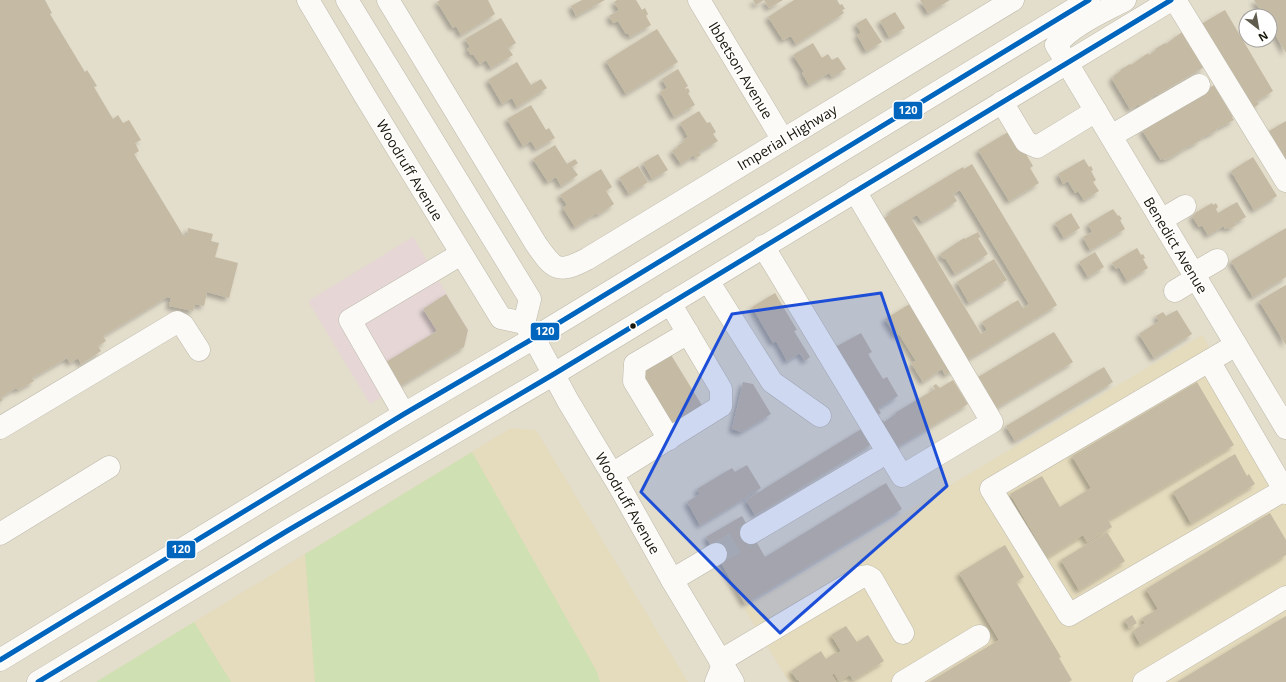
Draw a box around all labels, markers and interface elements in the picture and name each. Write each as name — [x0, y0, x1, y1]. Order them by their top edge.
north arrow — [1238, 8, 1278, 48]
street label: Ibbetson Avenue — [705, 18, 778, 122]
text: N — [1256, 28, 1271, 46]
street label: Imperial Highway — [734, 99, 841, 174]
line badge: 120 — [893, 101, 923, 120]
text: 120 — [899, 102, 917, 117]
street label: Woodruff Avenue — [372, 116, 448, 224]
street label: Benedict Avenue — [1140, 193, 1212, 297]
unlabelled marker — [628, 321, 638, 331]
line badge: 120 — [530, 322, 560, 341]
text: 120 — [536, 323, 554, 338]
street label: Woodruff Avenue — [591, 449, 665, 557]
line badge: 120 — [166, 540, 196, 559]
text: 120 — [172, 541, 190, 556]

